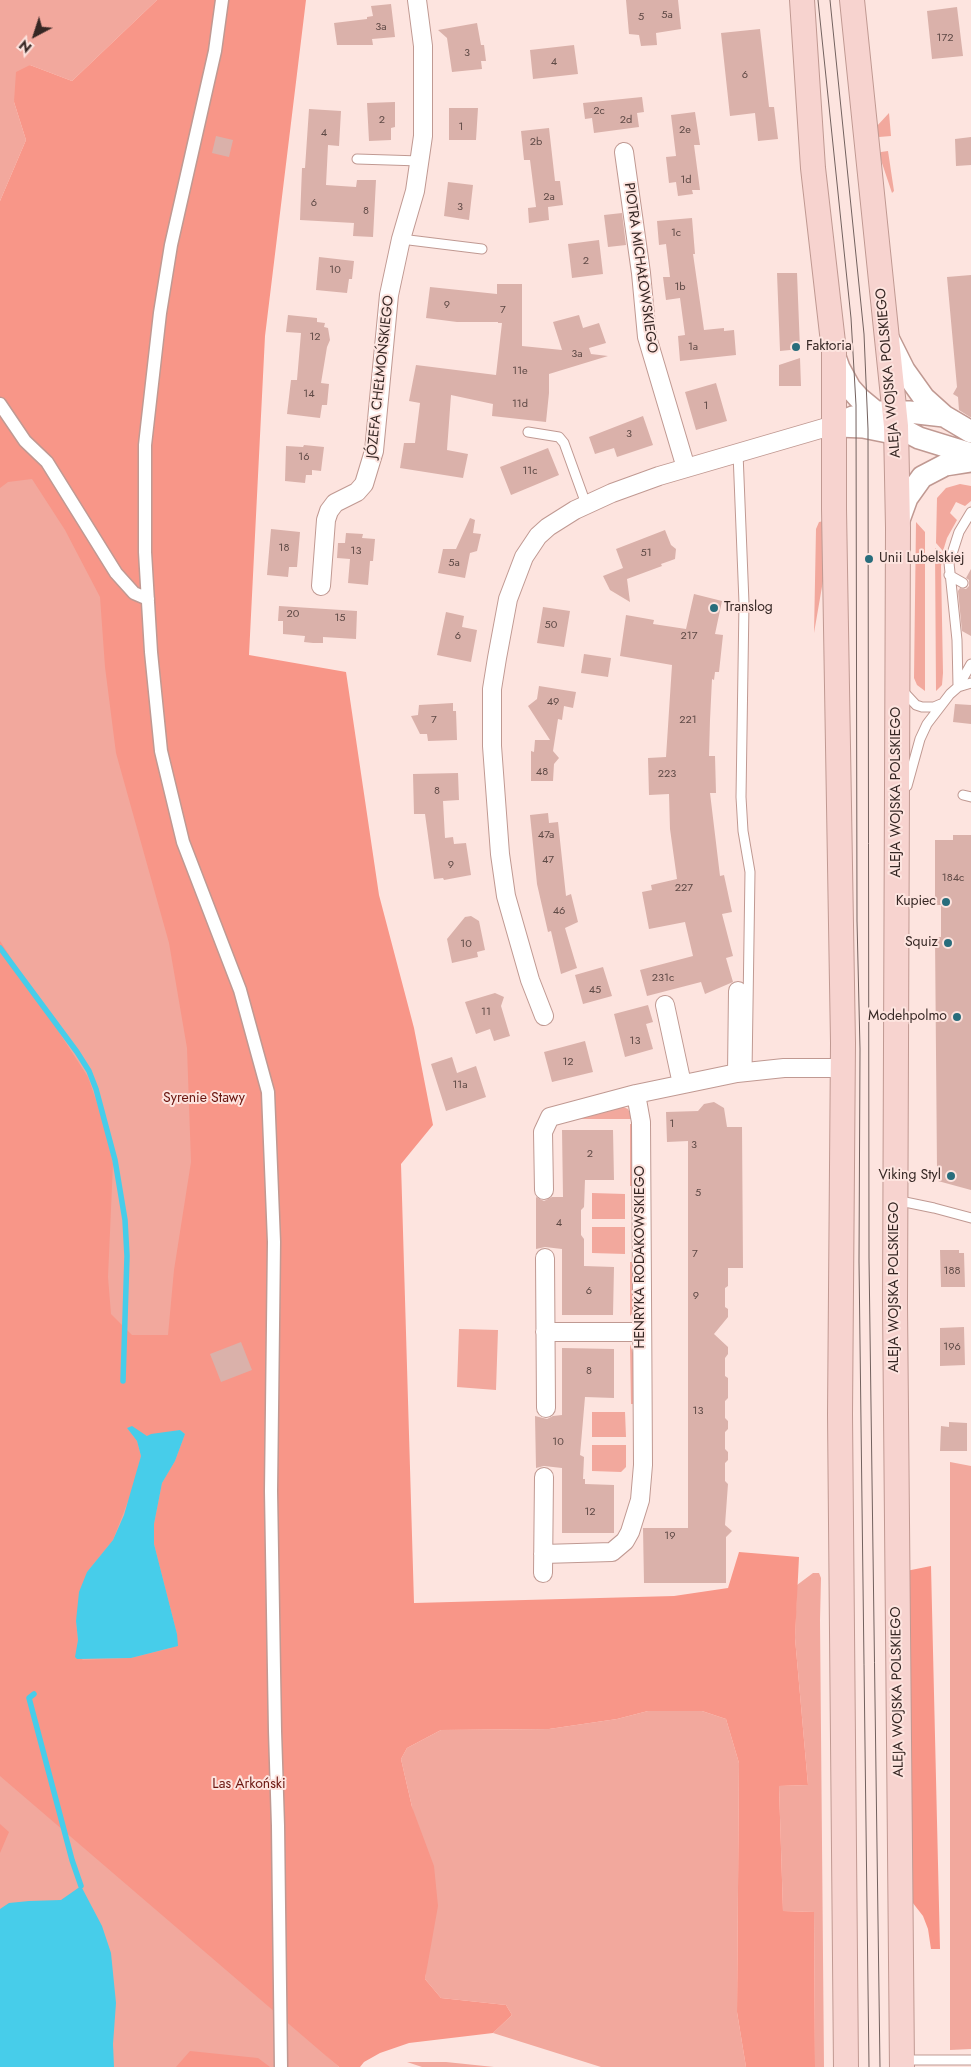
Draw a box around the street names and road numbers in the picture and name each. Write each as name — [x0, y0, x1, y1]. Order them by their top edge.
street label: PIOTRA MICHAŁOWSKIEGO — [620, 182, 660, 354]
street label: ALEJA WOJSKA POLSKIEGO — [873, 287, 905, 459]
street label: JÓZEFA CHEŁMOŃSKIEGO — [364, 294, 398, 460]
street label: ALEJA WOJSKA POLSKIEGO — [889, 707, 905, 877]
street label: HENRYKA RODAKOWSKIEGO — [633, 1165, 649, 1349]
street label: ALEJA WOJSKA POLSKIEGO — [887, 1202, 903, 1372]
street label: ALEJA WOJSKA POLSKIEGO — [888, 1606, 908, 1778]

